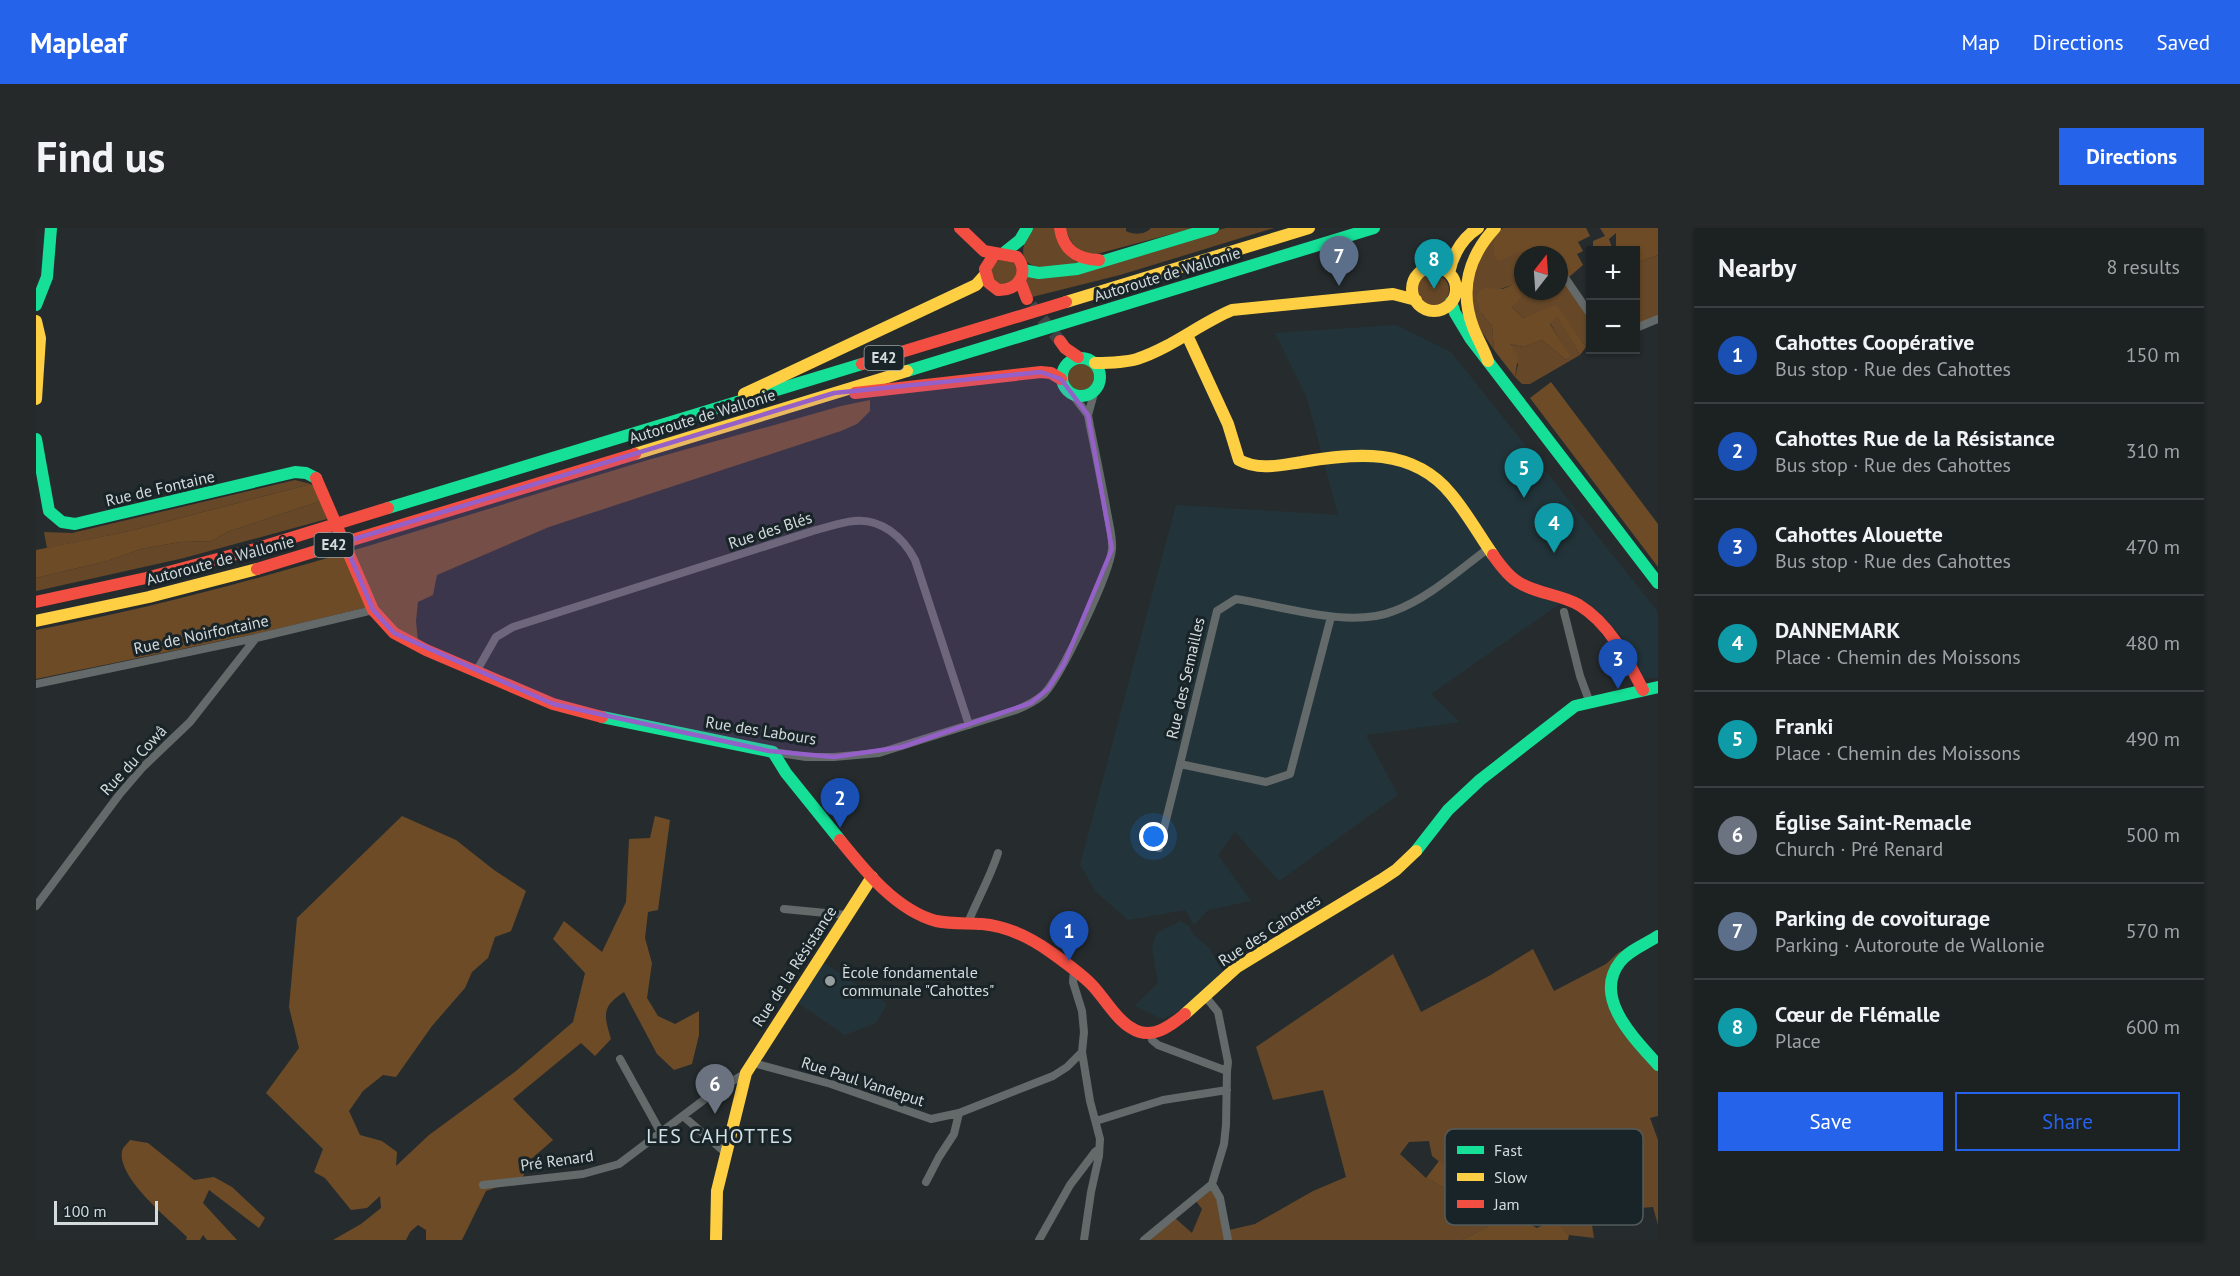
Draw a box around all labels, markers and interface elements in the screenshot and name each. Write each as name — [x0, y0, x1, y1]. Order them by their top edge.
text: Mapleaf — [30, 24, 127, 61]
text: Map — [1961, 29, 2000, 56]
text: Directions — [2033, 29, 2124, 56]
text: Saved — [2157, 29, 2210, 56]
button: Directions — [2059, 128, 2204, 185]
text: Find us — [36, 129, 165, 184]
pin: 7 — [1320, 236, 1358, 286]
pin: 8 — [1414, 239, 1454, 289]
street label: Autoroute de Wallonie — [1091, 242, 1243, 306]
north arrow — [1514, 246, 1568, 300]
map controls — [1586, 246, 1640, 354]
button: + — [1586, 246, 1640, 300]
text: Nearby — [1718, 251, 1796, 284]
text: 8 results — [2107, 254, 2180, 280]
button: − — [1586, 300, 1640, 354]
text: Cahottes Coopérative — [1775, 328, 1975, 356]
text: 1 — [1732, 342, 1743, 368]
text: 150 m — [2126, 342, 2180, 368]
road number: E42 — [864, 346, 904, 370]
text: Bus stop · Rue des Cahottes — [1775, 356, 2011, 382]
street label: Autoroute de Wallonie — [626, 384, 778, 448]
text: Cahottes Rue de la Résistance — [1775, 424, 2055, 452]
text: 2 — [1732, 438, 1743, 464]
text: 310 m — [2126, 438, 2180, 464]
pin: 5 — [1504, 448, 1544, 498]
text: Bus stop · Rue des Cahottes — [1775, 452, 2011, 478]
street label: Rue de Fontaine — [103, 466, 217, 510]
pin: 4 — [1534, 504, 1574, 553]
street label: Rue des Blés — [726, 507, 815, 553]
text: Cahottes Alouette — [1775, 520, 1943, 548]
street label: Autoroute de Wallonie — [144, 531, 296, 589]
road number: E42 — [314, 533, 354, 557]
text: 3 — [1732, 534, 1743, 560]
text: 470 m — [2126, 534, 2180, 560]
text: Bus stop · Rue des Cahottes — [1775, 548, 2011, 574]
street label: Rue de Noirfontaine — [132, 610, 270, 658]
street label: Rue des Semailles — [1161, 615, 1209, 741]
text: DANNEMARK — [1775, 616, 1900, 644]
text: 4 — [1732, 630, 1743, 656]
text: 480 m — [2126, 630, 2180, 656]
pin: 3 — [1598, 640, 1638, 689]
text: Place · Chemin des Moissons — [1775, 644, 2021, 670]
street label: Rue des Labours — [704, 711, 818, 749]
text: Franki — [1775, 712, 1834, 740]
street label: Rue du Cowâ — [95, 721, 171, 799]
text: 5 — [1732, 726, 1743, 752]
text: 490 m — [2126, 726, 2180, 752]
text: Place · Chemin des Moissons — [1775, 740, 2021, 766]
pin: 2 — [820, 778, 860, 828]
text: Église Saint-Remacle — [1775, 808, 1972, 836]
your location — [1139, 822, 1168, 851]
text: 6 — [1732, 822, 1743, 848]
text: 500 m — [2126, 822, 2180, 848]
text: Church · Pré Renard — [1775, 836, 1943, 862]
street label: Rue des Cahottes — [1214, 889, 1324, 970]
street label: Rue de la Résistance — [747, 902, 841, 1030]
text: Parking de covoiturage — [1775, 904, 1990, 932]
pin: 1 — [1050, 912, 1088, 961]
text: 7 — [1732, 918, 1743, 944]
text: 570 m — [2126, 918, 2180, 944]
text: Parking · Autoroute de Wallonie — [1775, 932, 2045, 958]
place label: Ècole fondamentale communale "Cahottes" — [842, 962, 994, 1000]
marker: Ècole fondamentale communale "Cahottes" — [823, 974, 837, 988]
text: Cœur de Flémalle — [1775, 1000, 1940, 1028]
text: 8 — [1732, 1014, 1743, 1040]
text: 600 m — [2126, 1014, 2180, 1040]
text: Place — [1775, 1028, 1821, 1054]
street label: Rue Paul Vandeput — [799, 1052, 928, 1110]
pin: 6 — [696, 1064, 734, 1114]
button: Save — [1718, 1092, 1943, 1151]
button: Share — [1955, 1092, 2180, 1151]
district label: LES CAHOTTES — [646, 1123, 794, 1149]
legend — [1445, 1129, 1643, 1225]
text: Fast — [1494, 1140, 1523, 1160]
street label: Pré Renard — [519, 1145, 595, 1175]
text: Slow — [1494, 1167, 1528, 1187]
text: Jam — [1493, 1194, 1520, 1214]
scale bar — [54, 1198, 158, 1226]
text: 100 m — [63, 1201, 106, 1221]

